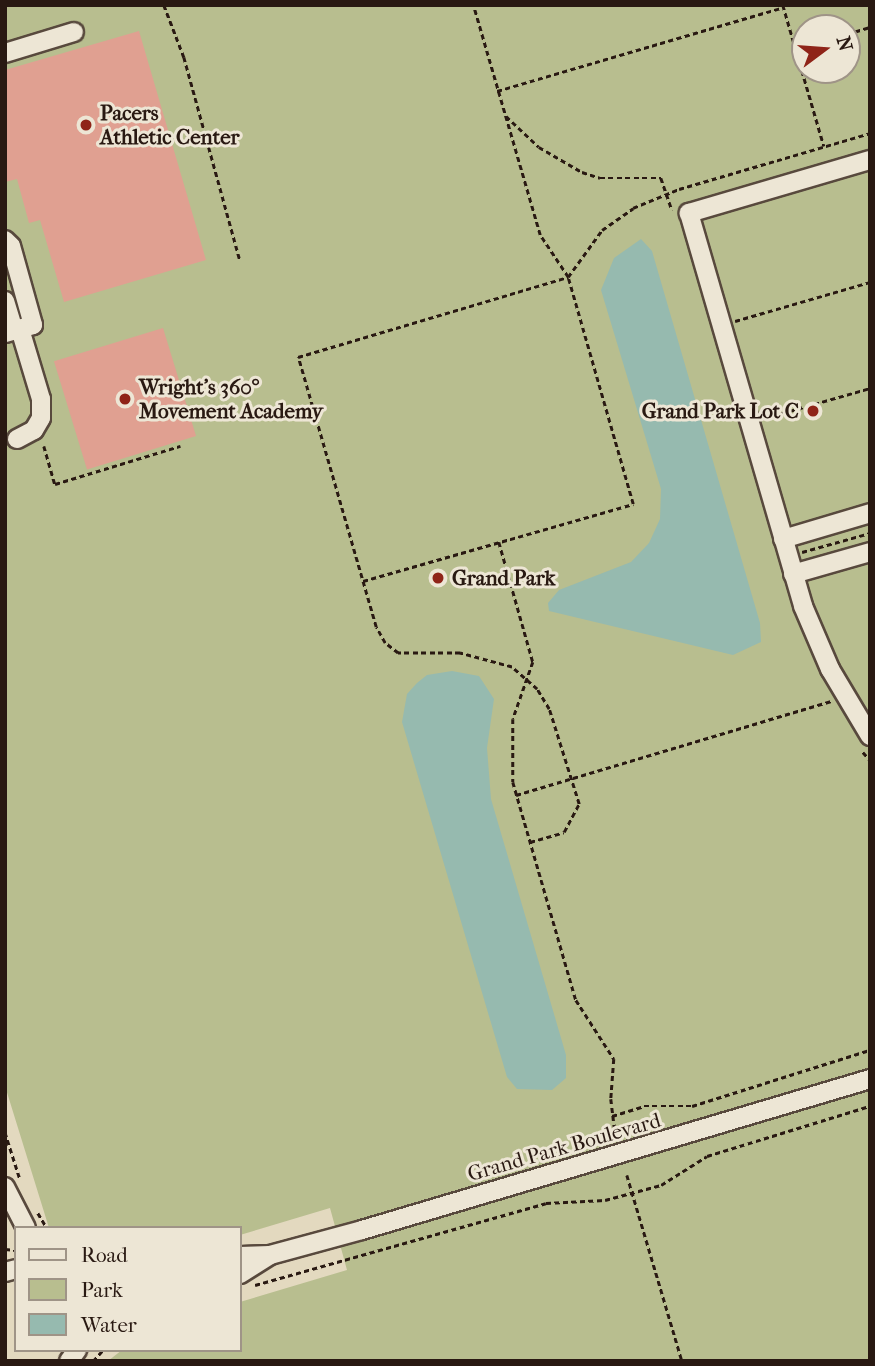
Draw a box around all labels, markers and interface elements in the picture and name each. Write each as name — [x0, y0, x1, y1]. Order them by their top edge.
north arrow — [791, 14, 861, 84]
text: N — [832, 34, 857, 54]
place label: Pacers Athletic Center — [100, 100, 239, 150]
marker: Pacers Athletic Center — [78, 117, 94, 133]
place label: Wright's 360° Movement Academy — [139, 374, 323, 424]
marker: Wright's 360° Movement Academy — [117, 391, 133, 407]
place label: Grand Park Lot C — [642, 398, 799, 424]
marker: Grand Park Lot C — [805, 403, 821, 419]
place label: Grand Park — [452, 565, 555, 591]
marker: Grand Park — [430, 570, 446, 586]
street label: Grand Park Boulevard — [465, 1107, 663, 1187]
legend — [14, 1226, 242, 1352]
text: Road — [81, 1243, 128, 1267]
text: Park — [81, 1278, 123, 1302]
text: Water — [81, 1313, 137, 1337]

